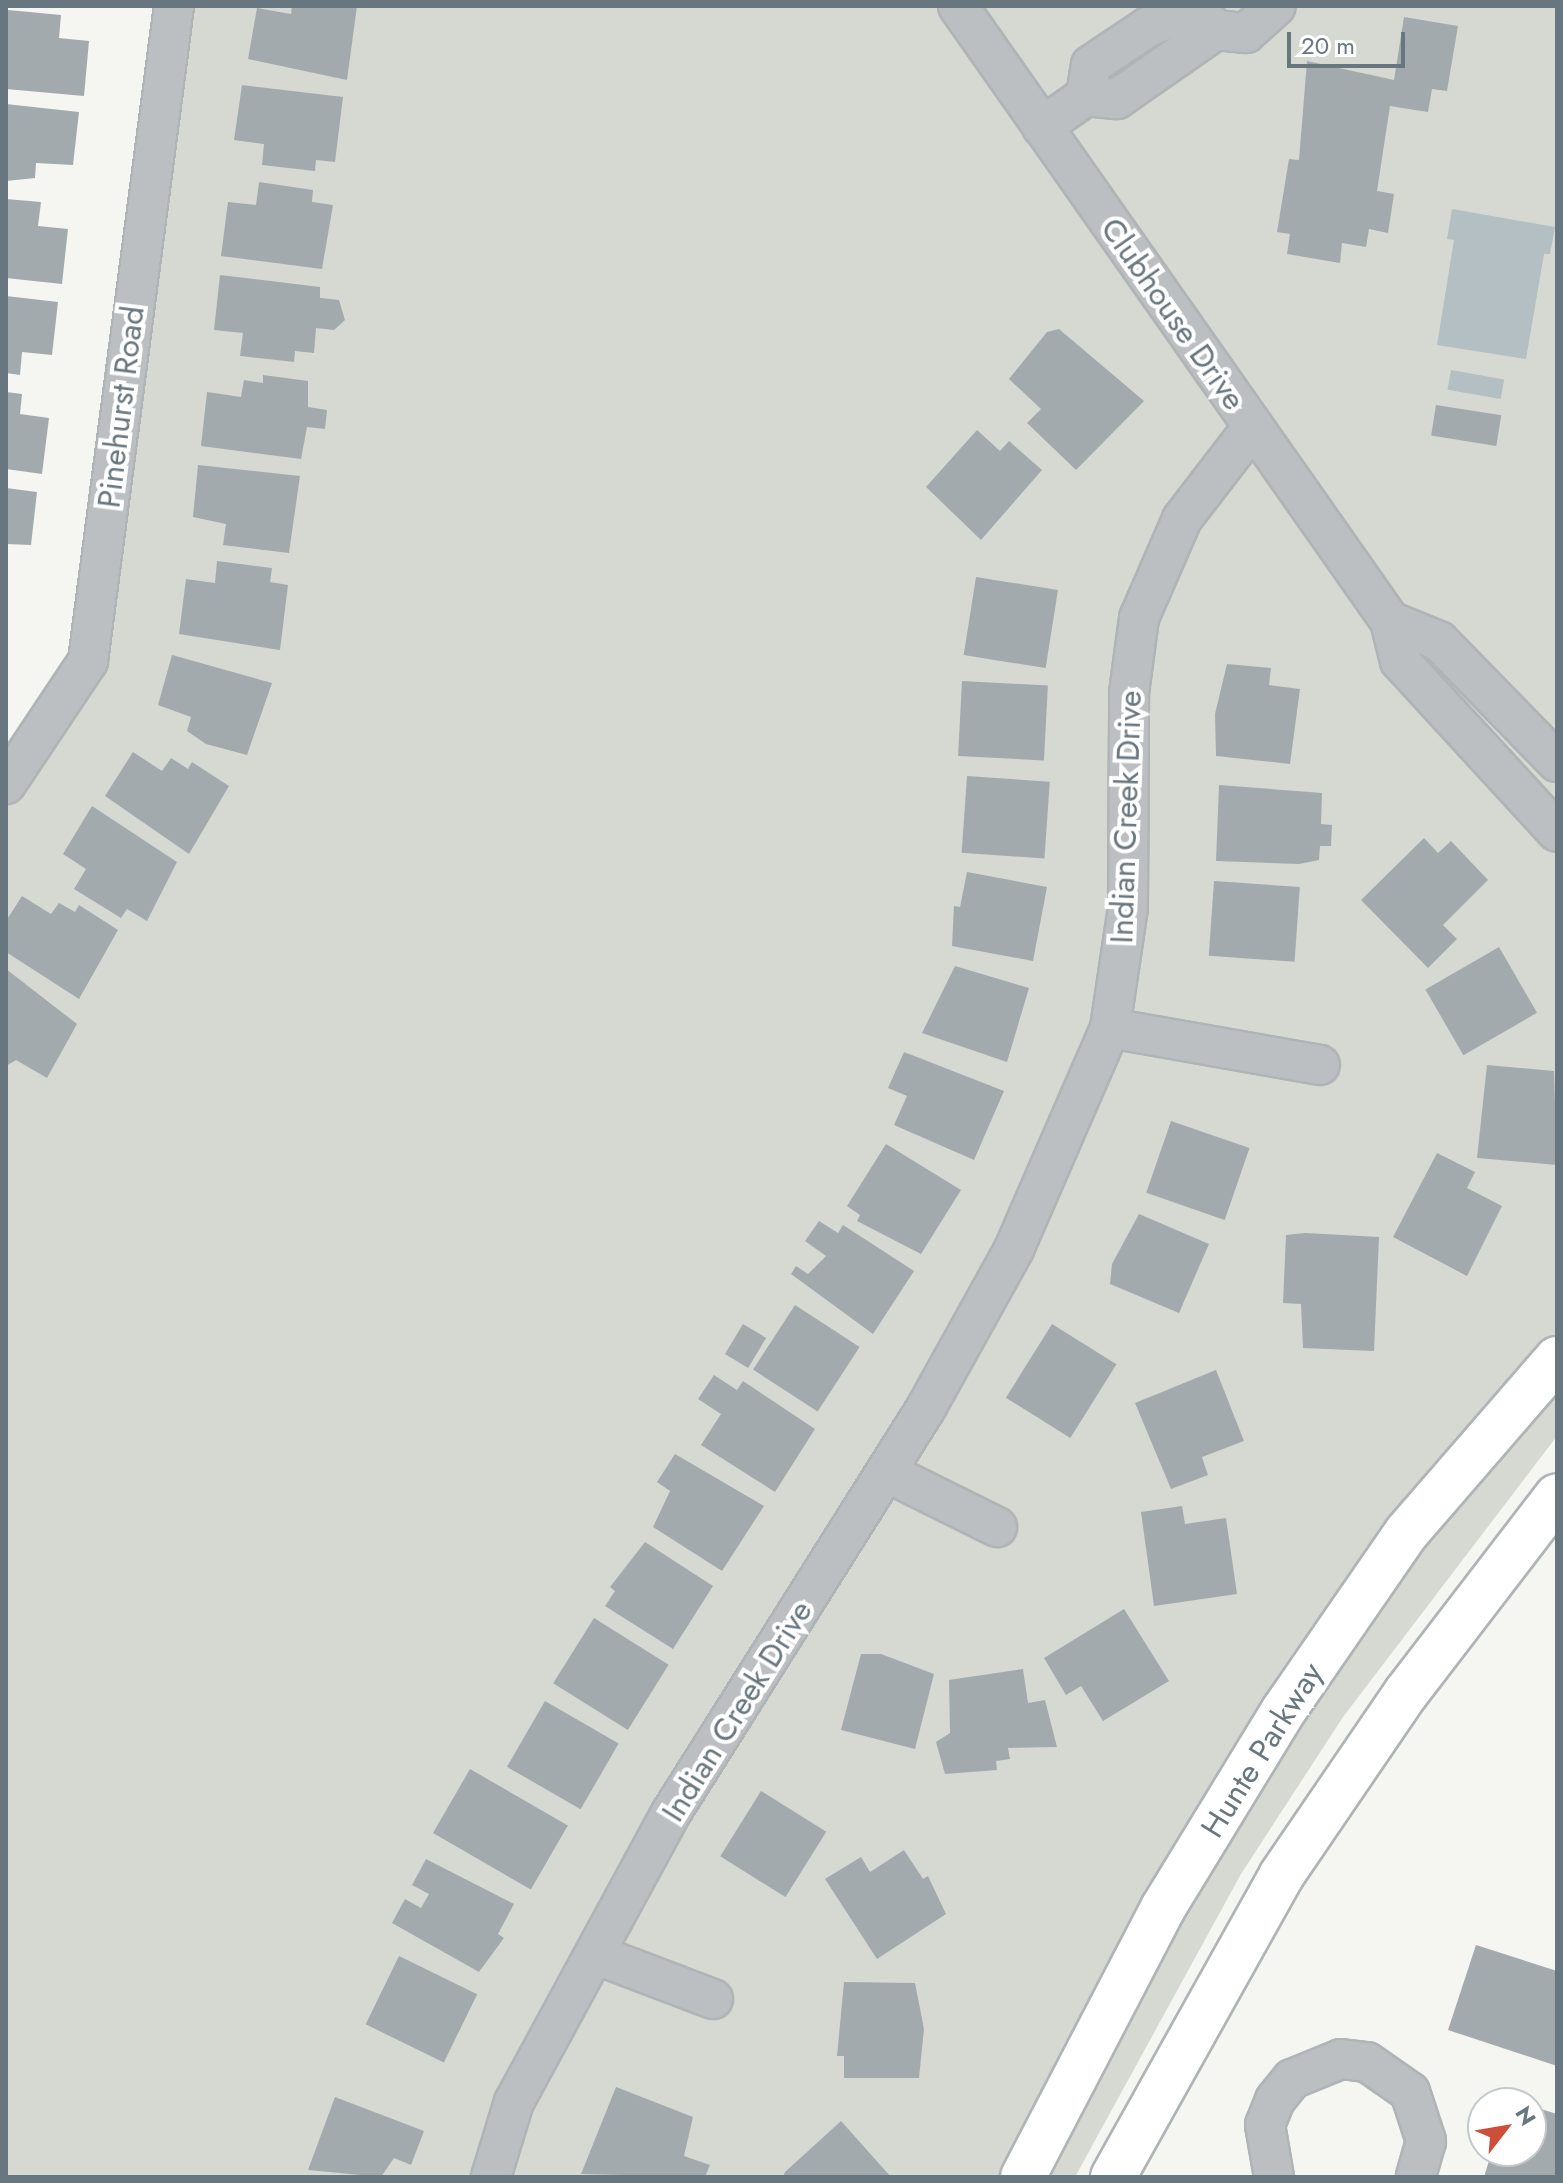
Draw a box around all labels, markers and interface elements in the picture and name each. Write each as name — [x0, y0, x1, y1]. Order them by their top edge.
scale bar — [1291, 16, 1409, 66]
text: 20 m — [1301, 28, 1355, 63]
street label: Clubhouse Drive — [1093, 211, 1253, 417]
street label: Pinehurst Road — [90, 304, 152, 510]
street label: Indian Creek Drive — [1102, 690, 1150, 944]
street label: Indian Creek Drive — [654, 1593, 820, 1829]
street label: Hunte Parkway — [1193, 1656, 1331, 1844]
north arrow — [1467, 2087, 1547, 2167]
text: N — [1508, 2100, 1544, 2131]

